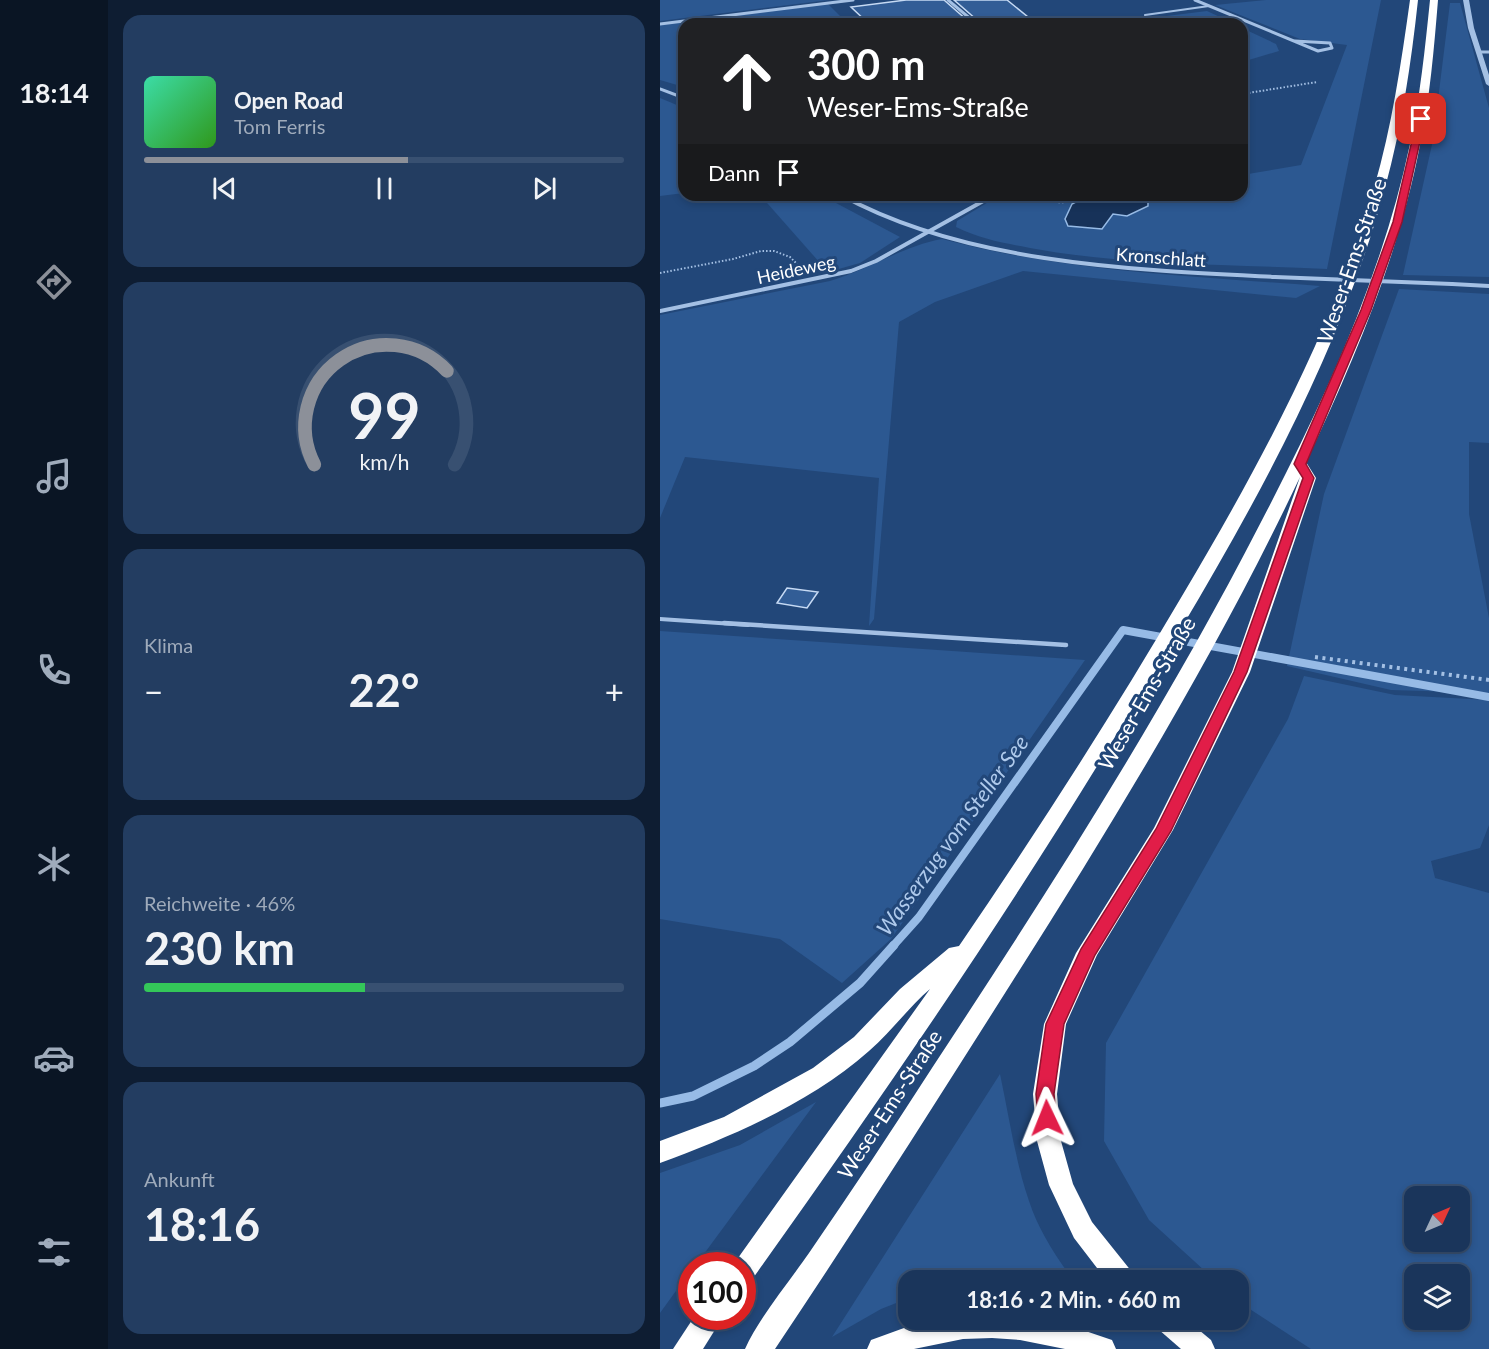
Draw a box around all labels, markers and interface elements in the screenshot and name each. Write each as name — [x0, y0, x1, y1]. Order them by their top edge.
text: 300 m — [807, 39, 925, 89]
icon: ahead — [708, 42, 786, 120]
text: 18:14 — [19, 76, 89, 109]
text: Open Road — [234, 87, 343, 114]
text: Weser-Ems-Straße — [807, 90, 1029, 123]
pin — [1395, 93, 1446, 144]
icon: arrive — [1404, 102, 1437, 135]
text: Tom Ferris — [234, 114, 325, 138]
icon: arrive — [772, 156, 805, 189]
text: Dann — [708, 159, 760, 186]
icon: previous — [208, 172, 241, 205]
icon: pause — [368, 172, 401, 205]
icon: next — [528, 172, 561, 205]
street label: Weser-Ems-Straße — [1311, 174, 1391, 346]
street label: Kronschlatt — [1115, 243, 1207, 271]
street label: Heideweg — [755, 250, 837, 288]
icon: directions — [33, 261, 75, 303]
text: 99 — [348, 377, 420, 452]
text: km/h — [359, 449, 409, 475]
icon: music — [33, 455, 75, 497]
street label: Weser-Ems-Straße — [1092, 612, 1200, 774]
text: Klima — [144, 633, 193, 657]
icon: phone — [33, 649, 75, 691]
text: 22° — [349, 663, 419, 717]
text: − — [144, 671, 163, 711]
text: + — [605, 671, 624, 711]
water label: Wasserzug vom Steller See — [870, 730, 1034, 940]
icon: climate — [33, 843, 75, 885]
text: Reichweite · 46% — [144, 891, 295, 915]
text: 230 km — [144, 921, 295, 975]
street label: Weser-Ems-Straße — [832, 1025, 946, 1183]
icon: car — [33, 1037, 75, 1079]
position arrow — [1015, 1086, 1079, 1150]
text: Ankunft — [144, 1167, 215, 1191]
north arrow — [1404, 1186, 1470, 1252]
map controls — [1404, 1186, 1470, 1330]
text: 18:16 — [144, 1197, 260, 1251]
icon: filters — [33, 1231, 75, 1273]
speed limit sign: 100 — [678, 1252, 756, 1330]
button: layers — [1404, 1264, 1470, 1330]
text: 18:16 · 2 Min. · 660 m — [966, 1286, 1181, 1313]

